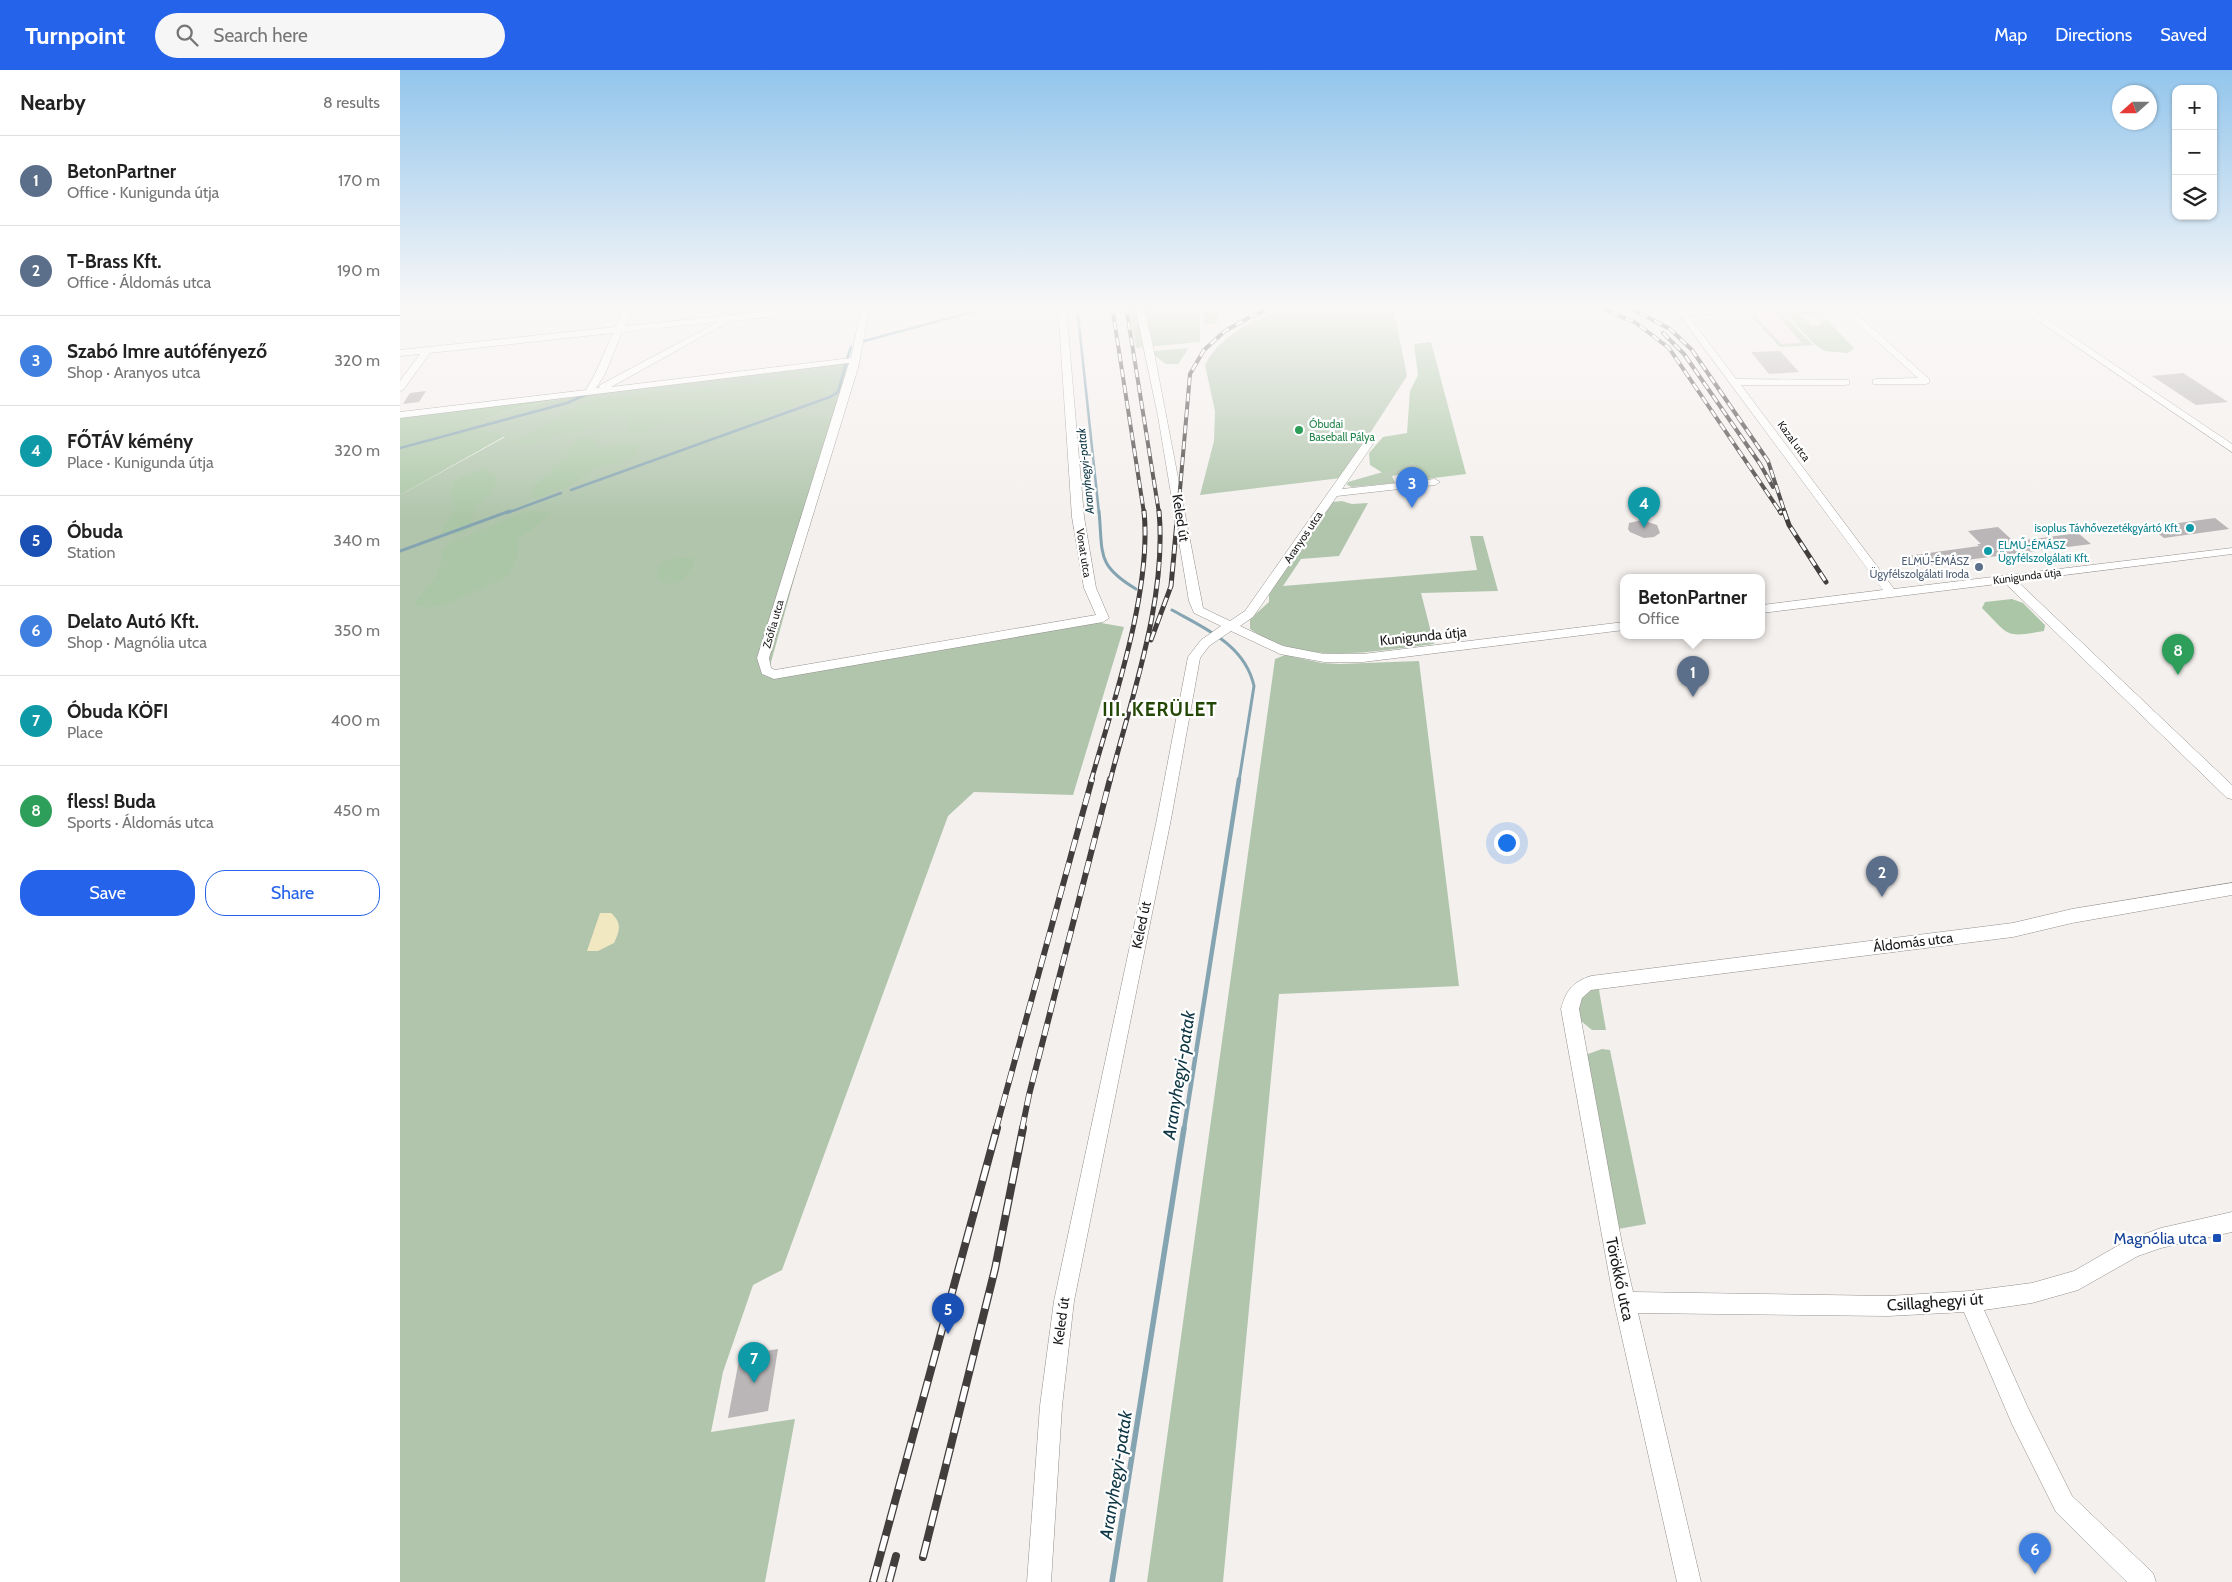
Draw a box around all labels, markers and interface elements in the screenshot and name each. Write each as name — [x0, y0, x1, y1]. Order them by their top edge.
search box — [155, 13, 505, 58]
text: Turnpoint — [25, 21, 125, 50]
icon: search — [173, 21, 201, 49]
text: Search here — [213, 24, 308, 47]
text: Map — [1994, 24, 2027, 46]
text: Directions — [2055, 24, 2132, 46]
text: Saved — [2160, 24, 2207, 46]
north arrow — [2112, 85, 2157, 130]
map controls — [2172, 85, 2217, 220]
button: + — [2172, 85, 2217, 130]
text: Nearby — [20, 90, 86, 115]
text: 8 results — [323, 93, 380, 112]
button: − — [2172, 130, 2217, 175]
text: BetonPartner — [67, 160, 176, 183]
text: 1 — [33, 171, 39, 190]
text: 170 m — [338, 171, 380, 190]
button: layers — [2172, 175, 2217, 220]
text: Office · Kunigunda útja — [67, 183, 219, 202]
text: T-Brass Kft. — [67, 250, 161, 273]
text: 2 — [32, 261, 40, 280]
text: 190 m — [337, 261, 380, 280]
text: Office · Áldomás utca — [67, 273, 211, 292]
text: Szabó Imre autófényező — [67, 340, 267, 363]
text: 3 — [32, 351, 40, 370]
text: 320 m — [334, 351, 380, 370]
text: Shop · Aranyos utca — [67, 363, 200, 382]
place label: Óbudai Baseball Pálya — [1309, 417, 1376, 444]
street label: Kazal utca — [1775, 418, 1814, 465]
marker: Óbudai Baseball Pálya — [1293, 424, 1305, 436]
water label: Aranyhegyi-patak — [1073, 426, 1097, 516]
text: FŐTÁV kémény — [67, 430, 193, 453]
text: 4 — [31, 441, 41, 460]
text: 320 m — [334, 441, 380, 460]
text: Place · Kunigunda útja — [67, 453, 214, 472]
pin: 3 — [1396, 467, 1428, 508]
pin: 4 — [1628, 487, 1660, 528]
street label: Keled út — [1168, 493, 1194, 543]
street label: Aranyos utca — [1281, 508, 1326, 566]
text: Óbuda — [67, 520, 123, 543]
place label: isoplus Távhővezetékgyártó Kft. — [2035, 521, 2180, 535]
marker: isoplus Távhővezetékgyártó Kft. — [2184, 522, 2196, 534]
street label: Vonat utca — [1073, 528, 1095, 579]
text: 5 — [32, 531, 40, 550]
text: 340 m — [333, 531, 380, 550]
place label: ELMŰ-ÉMÁSZ Ügyfélszolgálati Kft. — [1998, 537, 2090, 565]
text: Station — [67, 543, 116, 562]
marker: ELMŰ-ÉMÁSZ Ügyfélszolgálati Kft. — [1982, 545, 1994, 557]
place label: ELMŰ-ÉMÁSZ Ügyfélszolgálati Iroda — [1870, 553, 1970, 581]
marker: ELMŰ-ÉMÁSZ Ügyfélszolgálati Iroda — [1973, 561, 1985, 573]
street label: Kunigunda útja — [1992, 565, 2063, 587]
popup — [1620, 574, 1765, 639]
text: BetonPartner — [1638, 586, 1747, 609]
street label: Zsófia utca — [759, 597, 787, 650]
text: Office — [1638, 609, 1680, 628]
text: Delato Autó Kft. — [67, 610, 199, 633]
text: 6 — [32, 621, 41, 640]
text: 350 m — [334, 621, 380, 640]
street label: Kunigunda útja — [1379, 622, 1468, 650]
text: Shop · Magnólia utca — [67, 633, 207, 652]
pin: 8 — [2162, 634, 2194, 675]
pin: 1 — [1677, 656, 1709, 697]
district label: III. KERÜLET — [1102, 698, 1218, 721]
text: Óbuda KÖFI — [67, 700, 168, 723]
text: 7 — [32, 711, 40, 730]
text: 400 m — [331, 711, 380, 730]
text: Place — [67, 723, 103, 742]
text: fless! Buda — [67, 790, 156, 813]
text: 8 — [31, 801, 41, 820]
text: 450 m — [333, 801, 380, 820]
text: Sports · Áldomás utca — [67, 813, 214, 832]
your location — [1494, 830, 1520, 856]
pin: 2 — [1866, 856, 1898, 897]
button: Save — [20, 870, 195, 916]
button: Share — [205, 870, 380, 916]
street label: Keled út — [1127, 899, 1155, 950]
street label: Áldomás utca — [1872, 928, 1954, 956]
water label: Aranyhegyi-patak — [1158, 1008, 1200, 1142]
place label: Magnólia utca — [2114, 1229, 2207, 1248]
marker: Magnólia utca — [2211, 1232, 2223, 1244]
street label: Törökkő utca — [1602, 1235, 1638, 1323]
street label: Csillaghegyi út — [1886, 1289, 1985, 1315]
pin: 5 — [932, 1293, 964, 1334]
street label: Keled út — [1049, 1296, 1073, 1346]
pin: 7 — [738, 1342, 770, 1383]
water label: Aranyhegyi-patak — [1095, 1408, 1137, 1542]
pin: 6 — [2019, 1533, 2051, 1574]

